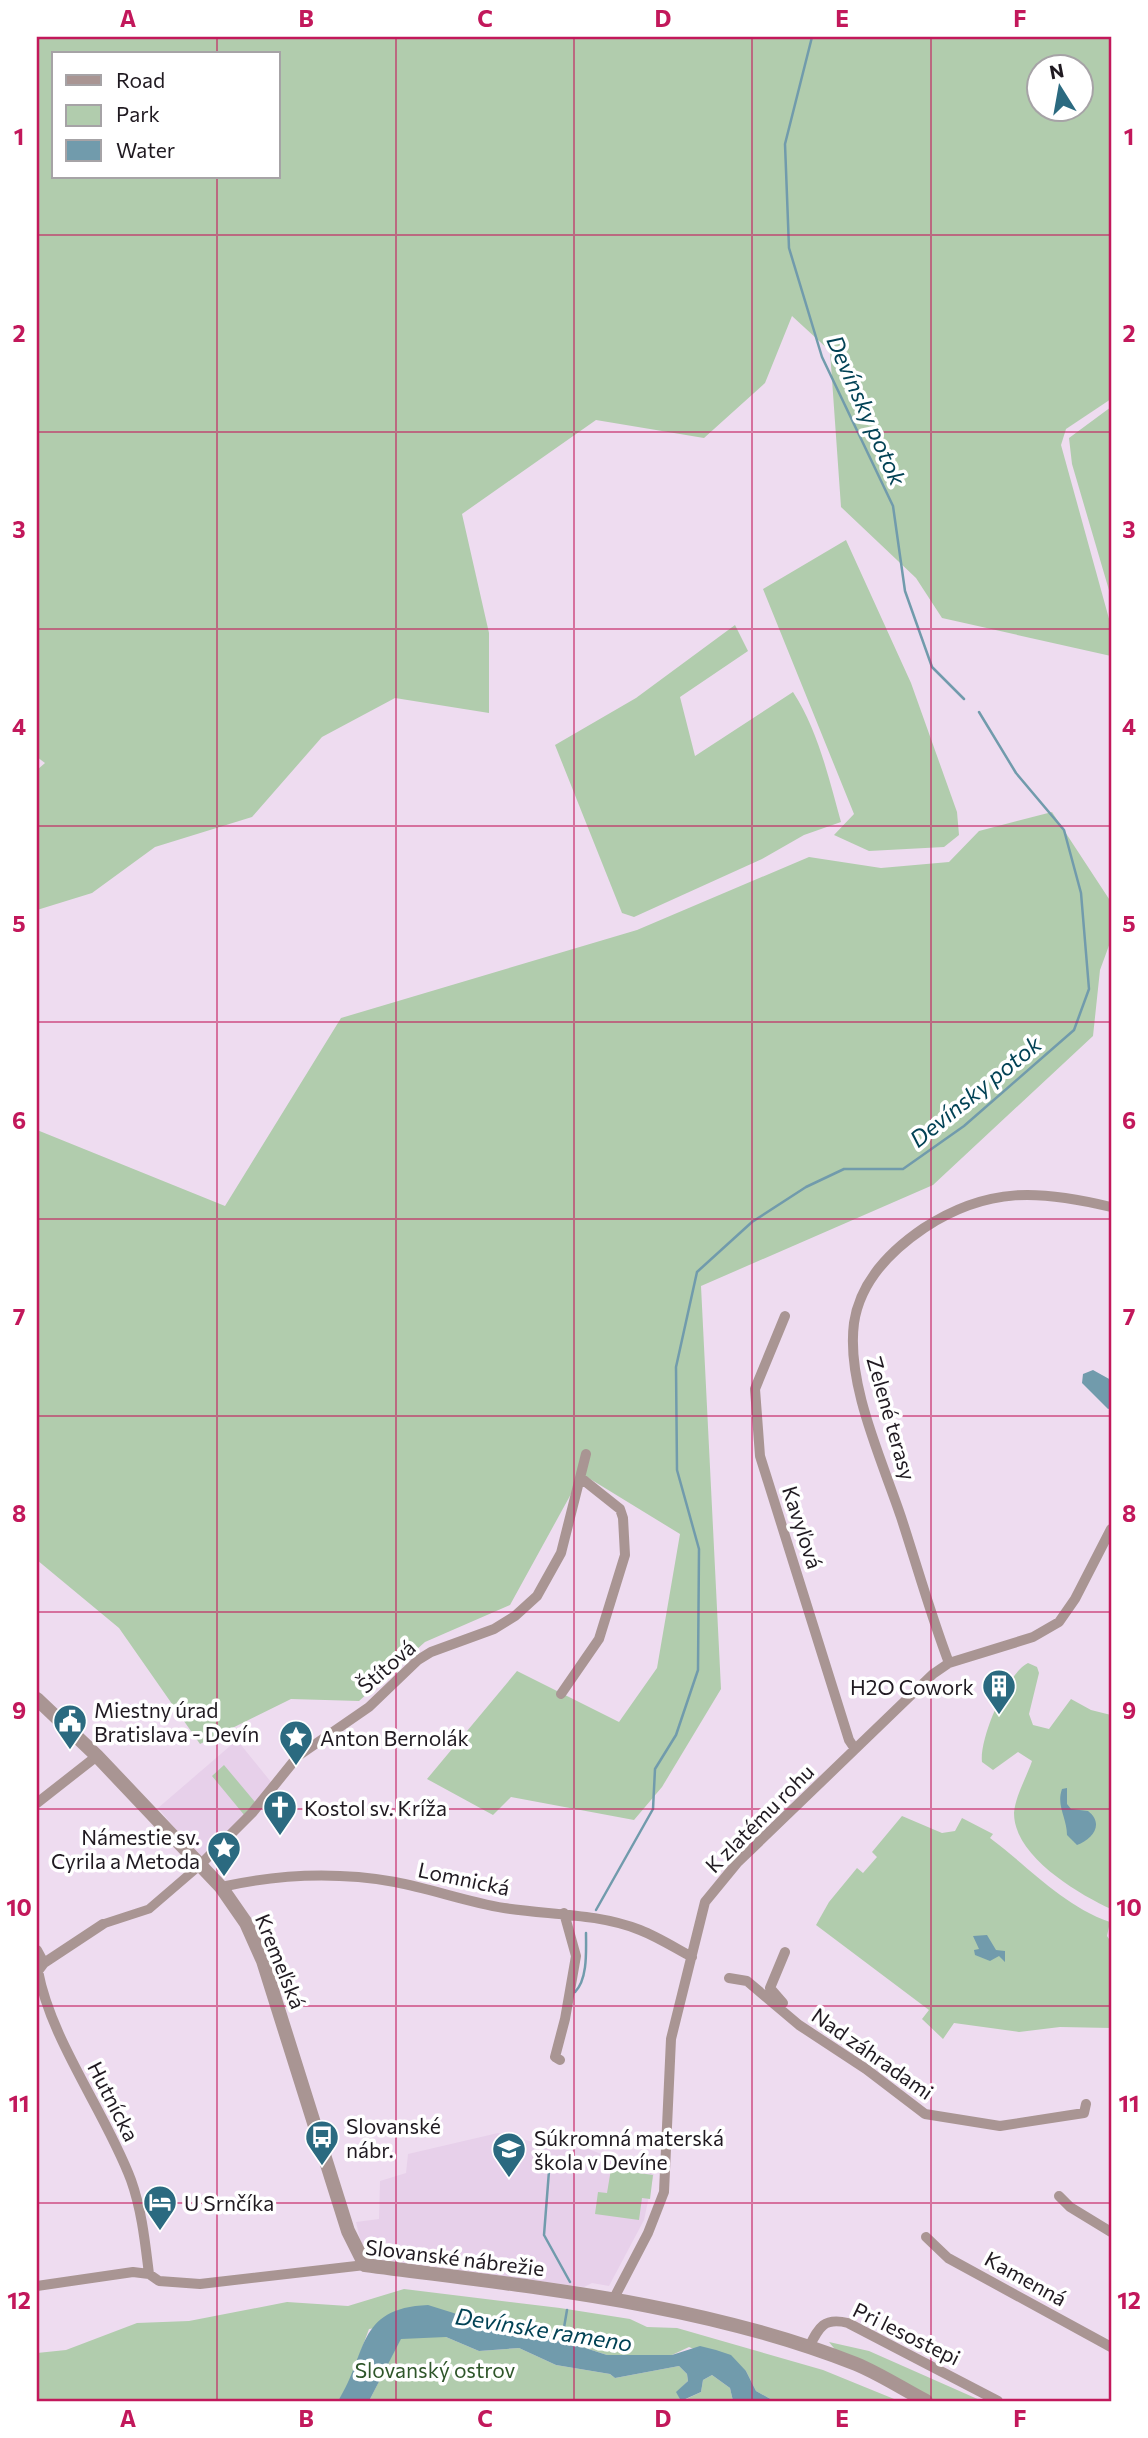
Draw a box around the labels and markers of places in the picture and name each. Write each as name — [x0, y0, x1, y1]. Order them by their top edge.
building icon: H2O Cowork — [980, 1667, 1018, 1716]
place label: H2O Cowork — [850, 1674, 974, 1699]
place label: Miestny úrad Bratislava - Devín — [94, 1697, 259, 1746]
public building icon: Miestny úrad Bratislava - Devín — [51, 1702, 89, 1751]
place icon: Anton Bernolák — [277, 1718, 315, 1767]
place label: Anton Bernolák — [320, 1725, 469, 1750]
church icon: Kostol sv. Kríža — [261, 1788, 299, 1837]
place label: Kostol sv. Kríža — [304, 1795, 447, 1820]
place label: Námestie sv. Cyrila a Metoda — [51, 1824, 200, 1873]
place icon: Námestie sv. Cyrila a Metoda — [205, 1829, 243, 1878]
place label: Slovanské nábr. — [346, 2113, 441, 2162]
bus stop icon: Slovanské nábr. — [303, 2118, 341, 2167]
place label: Súkromná materská škola v Devíne — [534, 2125, 724, 2174]
school or university icon: Súkromná materská škola v Devíne — [490, 2130, 528, 2179]
hotel icon: U Srnčíka — [141, 2183, 179, 2232]
place label: U Srnčíka — [184, 2190, 274, 2215]

